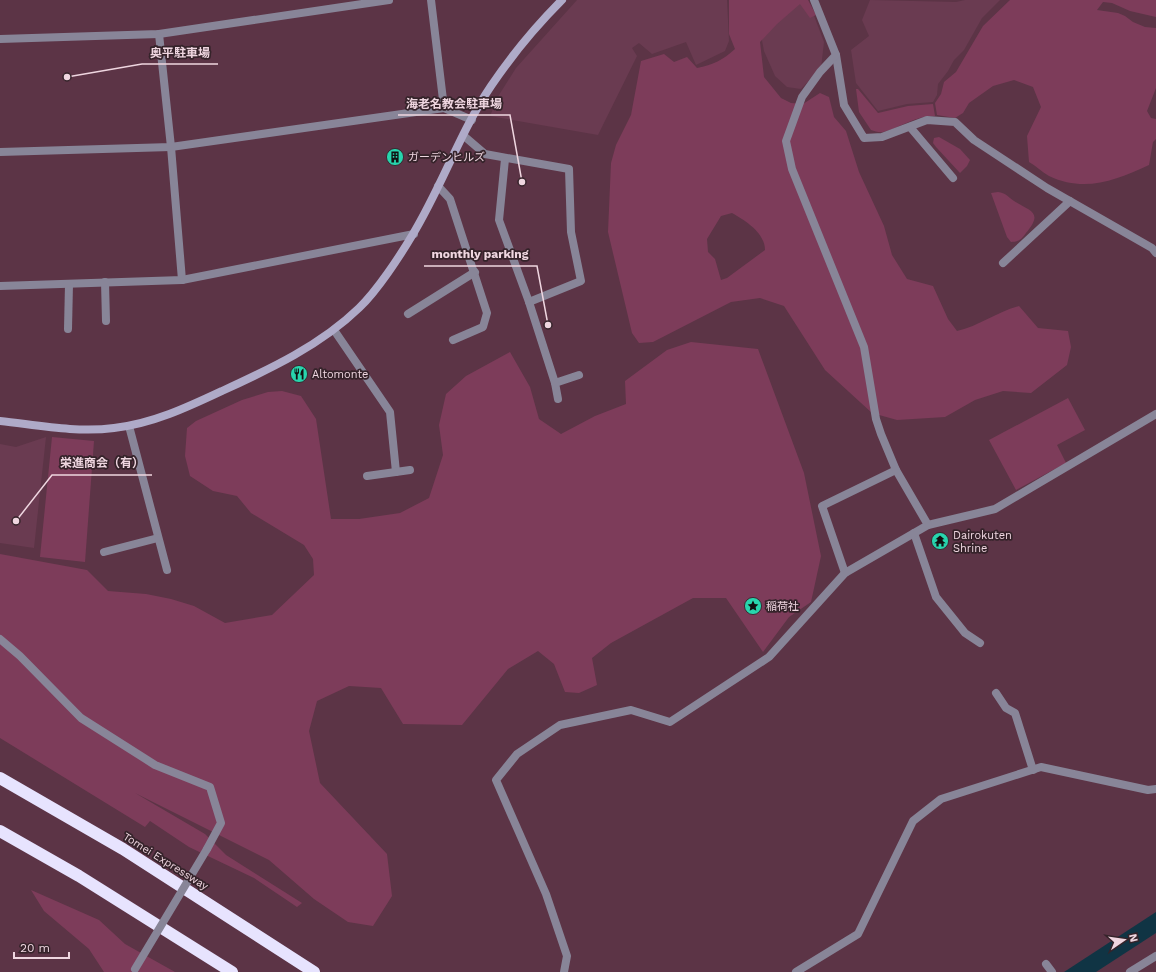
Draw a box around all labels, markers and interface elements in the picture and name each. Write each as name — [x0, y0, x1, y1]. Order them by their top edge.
callout: 奥平駐車場 — [142, 40, 218, 64]
text: 奥平駐車場 — [150, 46, 210, 60]
callout: 海老名教会駐車場 — [398, 91, 510, 115]
text: 海老名教会駐車場 — [406, 97, 502, 111]
building icon: ガーデンヒルズ — [385, 147, 405, 167]
place label: ガーデンヒルズ — [408, 151, 485, 164]
callout: monthly parking — [424, 242, 537, 266]
text: monthly parking — [431, 247, 529, 261]
restaurant icon: Altomonte — [289, 364, 309, 384]
place label: Altomonte — [312, 368, 368, 381]
callout: 栄進商会（有） — [52, 451, 152, 475]
text: 栄進商会（有） — [60, 456, 144, 470]
place label: Dairokuten Shrine — [953, 529, 1012, 555]
temple icon: Dairokuten Shrine — [930, 531, 950, 551]
place icon: 稲荷社 — [743, 596, 763, 616]
place label: 稲荷社 — [766, 600, 799, 613]
street label: Tomei Expressway — [121, 830, 211, 893]
north arrow — [1104, 920, 1144, 960]
text: N — [1126, 932, 1141, 943]
scale bar — [14, 934, 69, 960]
text: 20 m — [20, 941, 50, 955]

